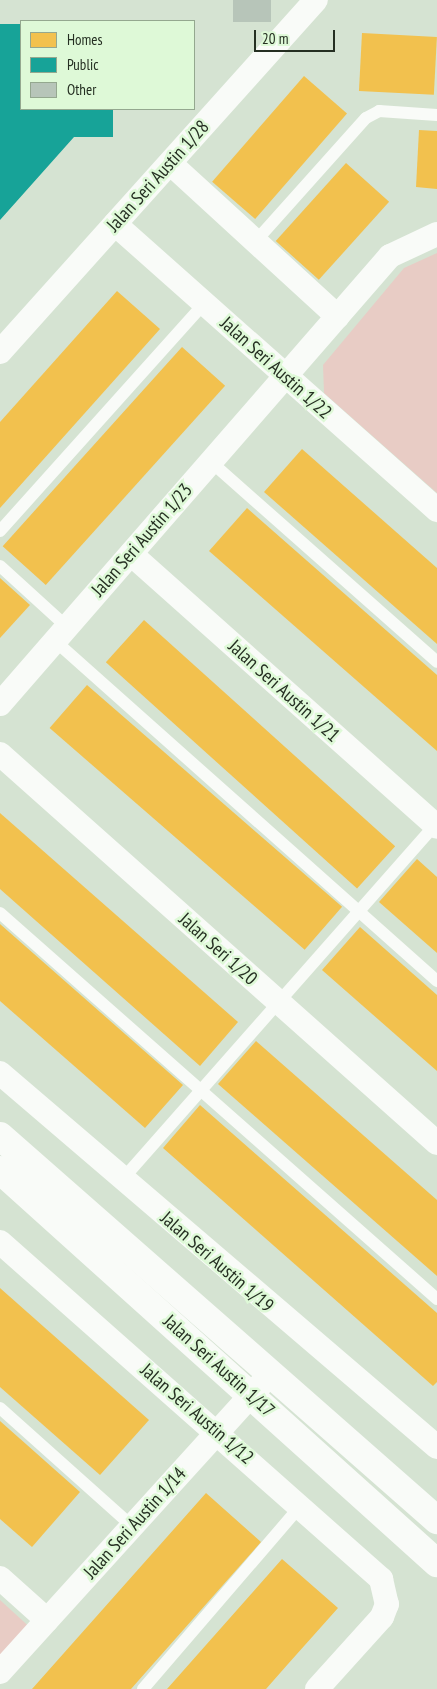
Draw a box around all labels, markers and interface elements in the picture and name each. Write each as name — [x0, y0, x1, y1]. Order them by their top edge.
legend — [20, 20, 195, 110]
scale bar — [257, 20, 338, 52]
text: 20 m — [262, 29, 288, 48]
text: Homes — [67, 30, 103, 49]
text: Public — [67, 55, 98, 74]
text: Other — [67, 80, 96, 99]
street label: Jalan Seri Austin 1/28 — [102, 115, 214, 237]
street label: Jalan Seri Austin 1/22 — [215, 312, 337, 424]
street label: Jalan Seri Austin 1/23 — [87, 479, 197, 601]
street label: Jalan Seri Austin 1/21 — [223, 635, 345, 747]
street label: Jalan Seri 1/20 — [174, 908, 262, 990]
street label: Jalan Seri Austin 1/19 — [156, 1207, 278, 1317]
street label: Jalan Seri Austin 1/17 — [158, 1310, 280, 1422]
street label: Jalan Seri Austin 1/12 — [136, 1359, 258, 1469]
street label: Jalan Seri Austin 1/14 — [79, 1462, 191, 1584]

